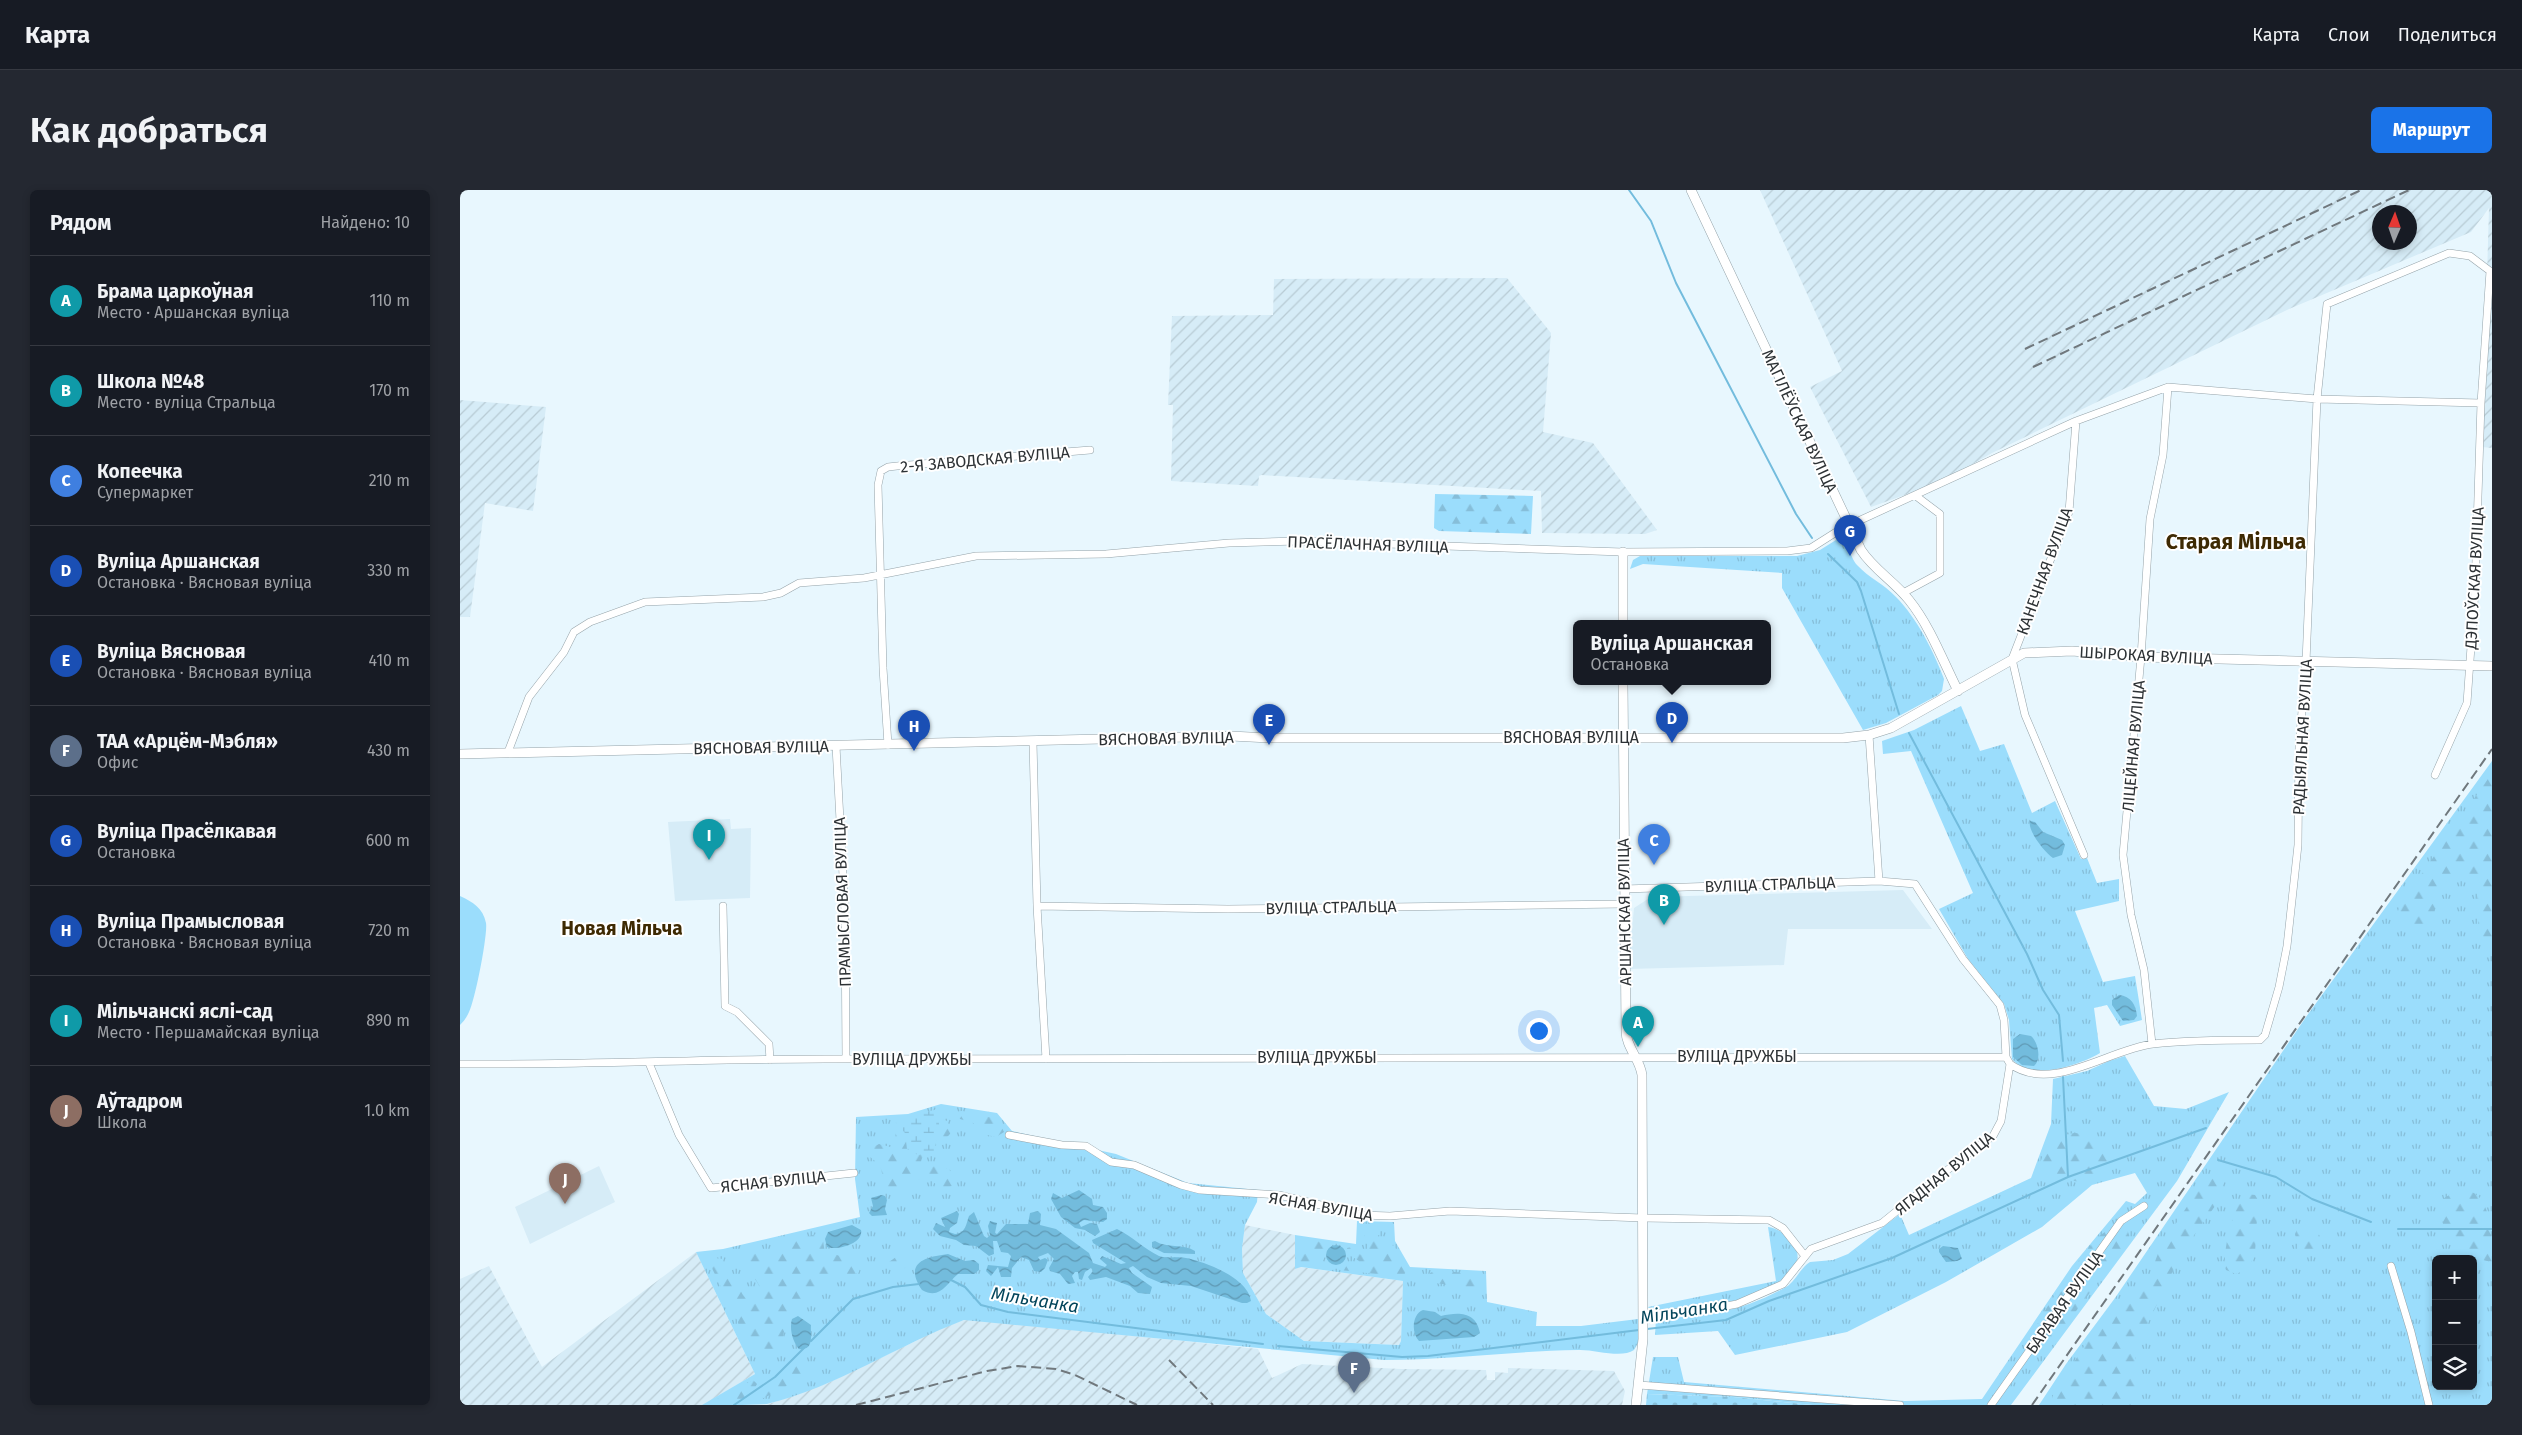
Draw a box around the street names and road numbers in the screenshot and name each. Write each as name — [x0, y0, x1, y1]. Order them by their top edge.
street label: МАГІЛЁЎСКАЯ ВУЛІЦА — [1758, 346, 1842, 497]
street label: 2-Я ЗАВОДСКАЯ ВУЛІЦА — [899, 443, 1071, 476]
street label: КАНЕЧНАЯ ВУЛІЦА — [2013, 504, 2077, 638]
street label: ДЭПОЎСКАЯ ВУЛІЦА — [2461, 505, 2488, 651]
street label: ПРАСЁЛАЧНАЯ ВУЛІЦА — [1287, 532, 1450, 557]
street label: ШЫРОКАЯ ВУЛІЦА — [2079, 643, 2214, 669]
street label: РАДЫЯЛЬНАЯ ВУЛІЦА — [2289, 658, 2316, 816]
street label: ЛІЦЕЙНАЯ ВУЛІЦА — [2118, 679, 2149, 813]
street label: ВЯСНОВАЯ ВУЛІЦА — [1098, 728, 1235, 749]
street label: ВЯСНОВАЯ ВУЛІЦА — [1503, 728, 1640, 747]
street label: ВЯСНОВАЯ ВУЛІЦА — [693, 737, 830, 758]
street label: ПРАМЫСЛОВАЯ ВУЛІЦА — [830, 816, 855, 987]
street label: АРШАНСКАЯ ВУЛІЦА — [1614, 837, 1635, 986]
street label: ВУЛІЦА СТРАЛЬЦА — [1704, 873, 1837, 896]
street label: ВУЛІЦА СТРАЛЬЦА — [1265, 897, 1398, 918]
street label: ВУЛІЦА ДРУЖБЫ — [1677, 1047, 1797, 1066]
street label: ВУЛІЦА ДРУЖБЫ — [1257, 1048, 1377, 1067]
street label: ВУЛІЦА ДРУЖБЫ — [852, 1050, 972, 1069]
street label: ЯГАДНАЯ ВУЛІЦА — [1891, 1127, 1998, 1219]
street label: ЯСНАЯ ВУЛІЦА — [720, 1166, 827, 1196]
street label: ЯСНАЯ ВУЛІЦА — [1267, 1188, 1375, 1225]
street label: БАРАВАЯ ВУЛІЦА — [2022, 1247, 2107, 1357]

